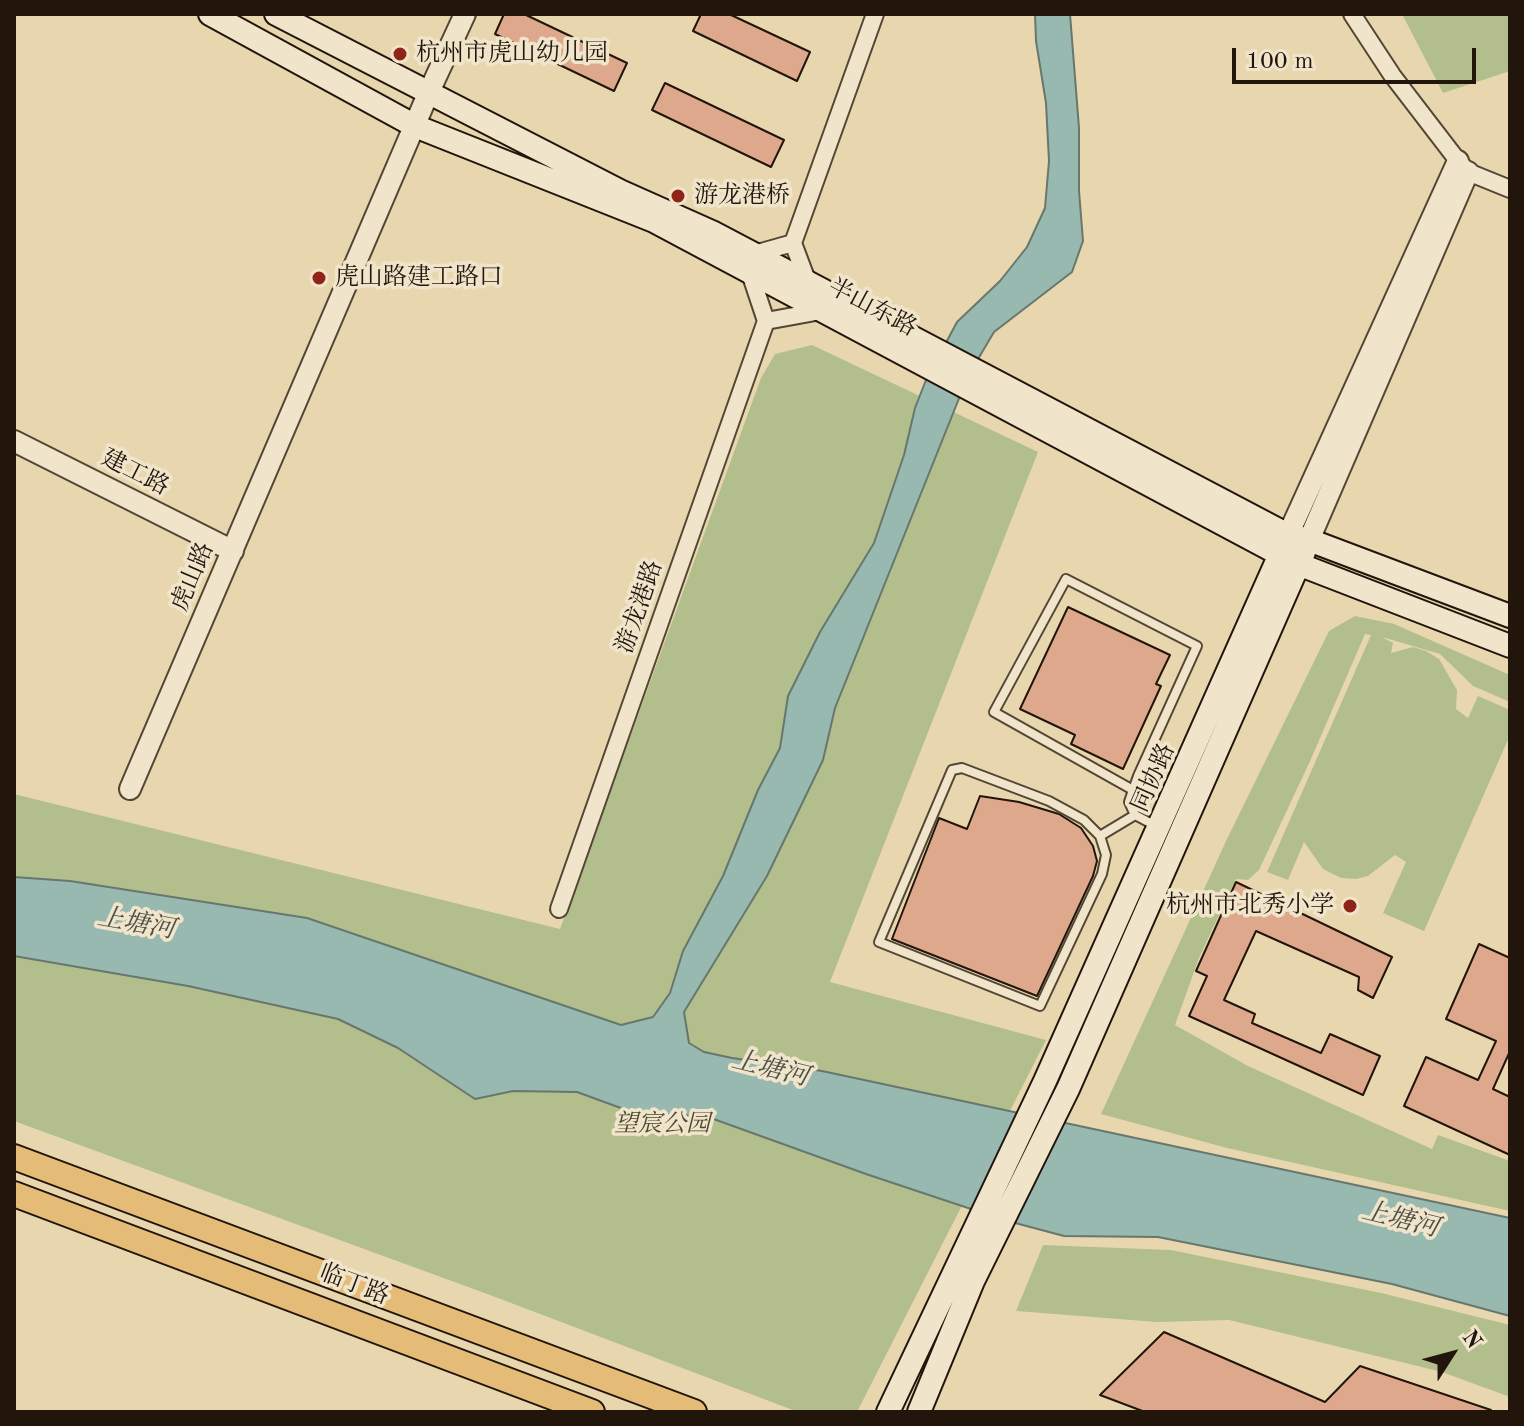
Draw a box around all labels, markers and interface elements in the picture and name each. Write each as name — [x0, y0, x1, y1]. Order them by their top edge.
scale bar — [1236, 32, 1480, 82]
place label: 杭州市虎山幼儿园 — [416, 40, 608, 68]
marker: 杭州市虎山幼儿园 — [391, 45, 409, 63]
text: 100 m — [1246, 50, 1314, 74]
place label: 游龙港桥 — [694, 182, 790, 210]
marker: 游龙港桥 — [669, 187, 687, 205]
place label: 虎山路建工路口 — [335, 264, 503, 292]
marker: 虎山路建工路口 — [310, 269, 328, 287]
street label: 半山东路 — [823, 273, 921, 343]
street label: 建工路 — [96, 444, 174, 502]
street label: 虎山路 — [166, 538, 220, 616]
street label: 游龙港路 — [611, 557, 669, 657]
street label: 同协路 — [1126, 739, 1182, 817]
place label: 杭州市北秀小学 — [1166, 892, 1334, 920]
marker: 杭州市北秀小学 — [1341, 897, 1359, 915]
water label: 上塘河 — [95, 902, 177, 946]
water label: 上塘河 — [728, 1044, 812, 1094]
park label: 望宸公园 — [614, 1111, 710, 1139]
water label: 上塘河 — [1358, 1195, 1442, 1245]
street label: 临丁路 — [315, 1259, 393, 1311]
north arrow — [1412, 1314, 1492, 1394]
text: N — [1458, 1327, 1485, 1353]

